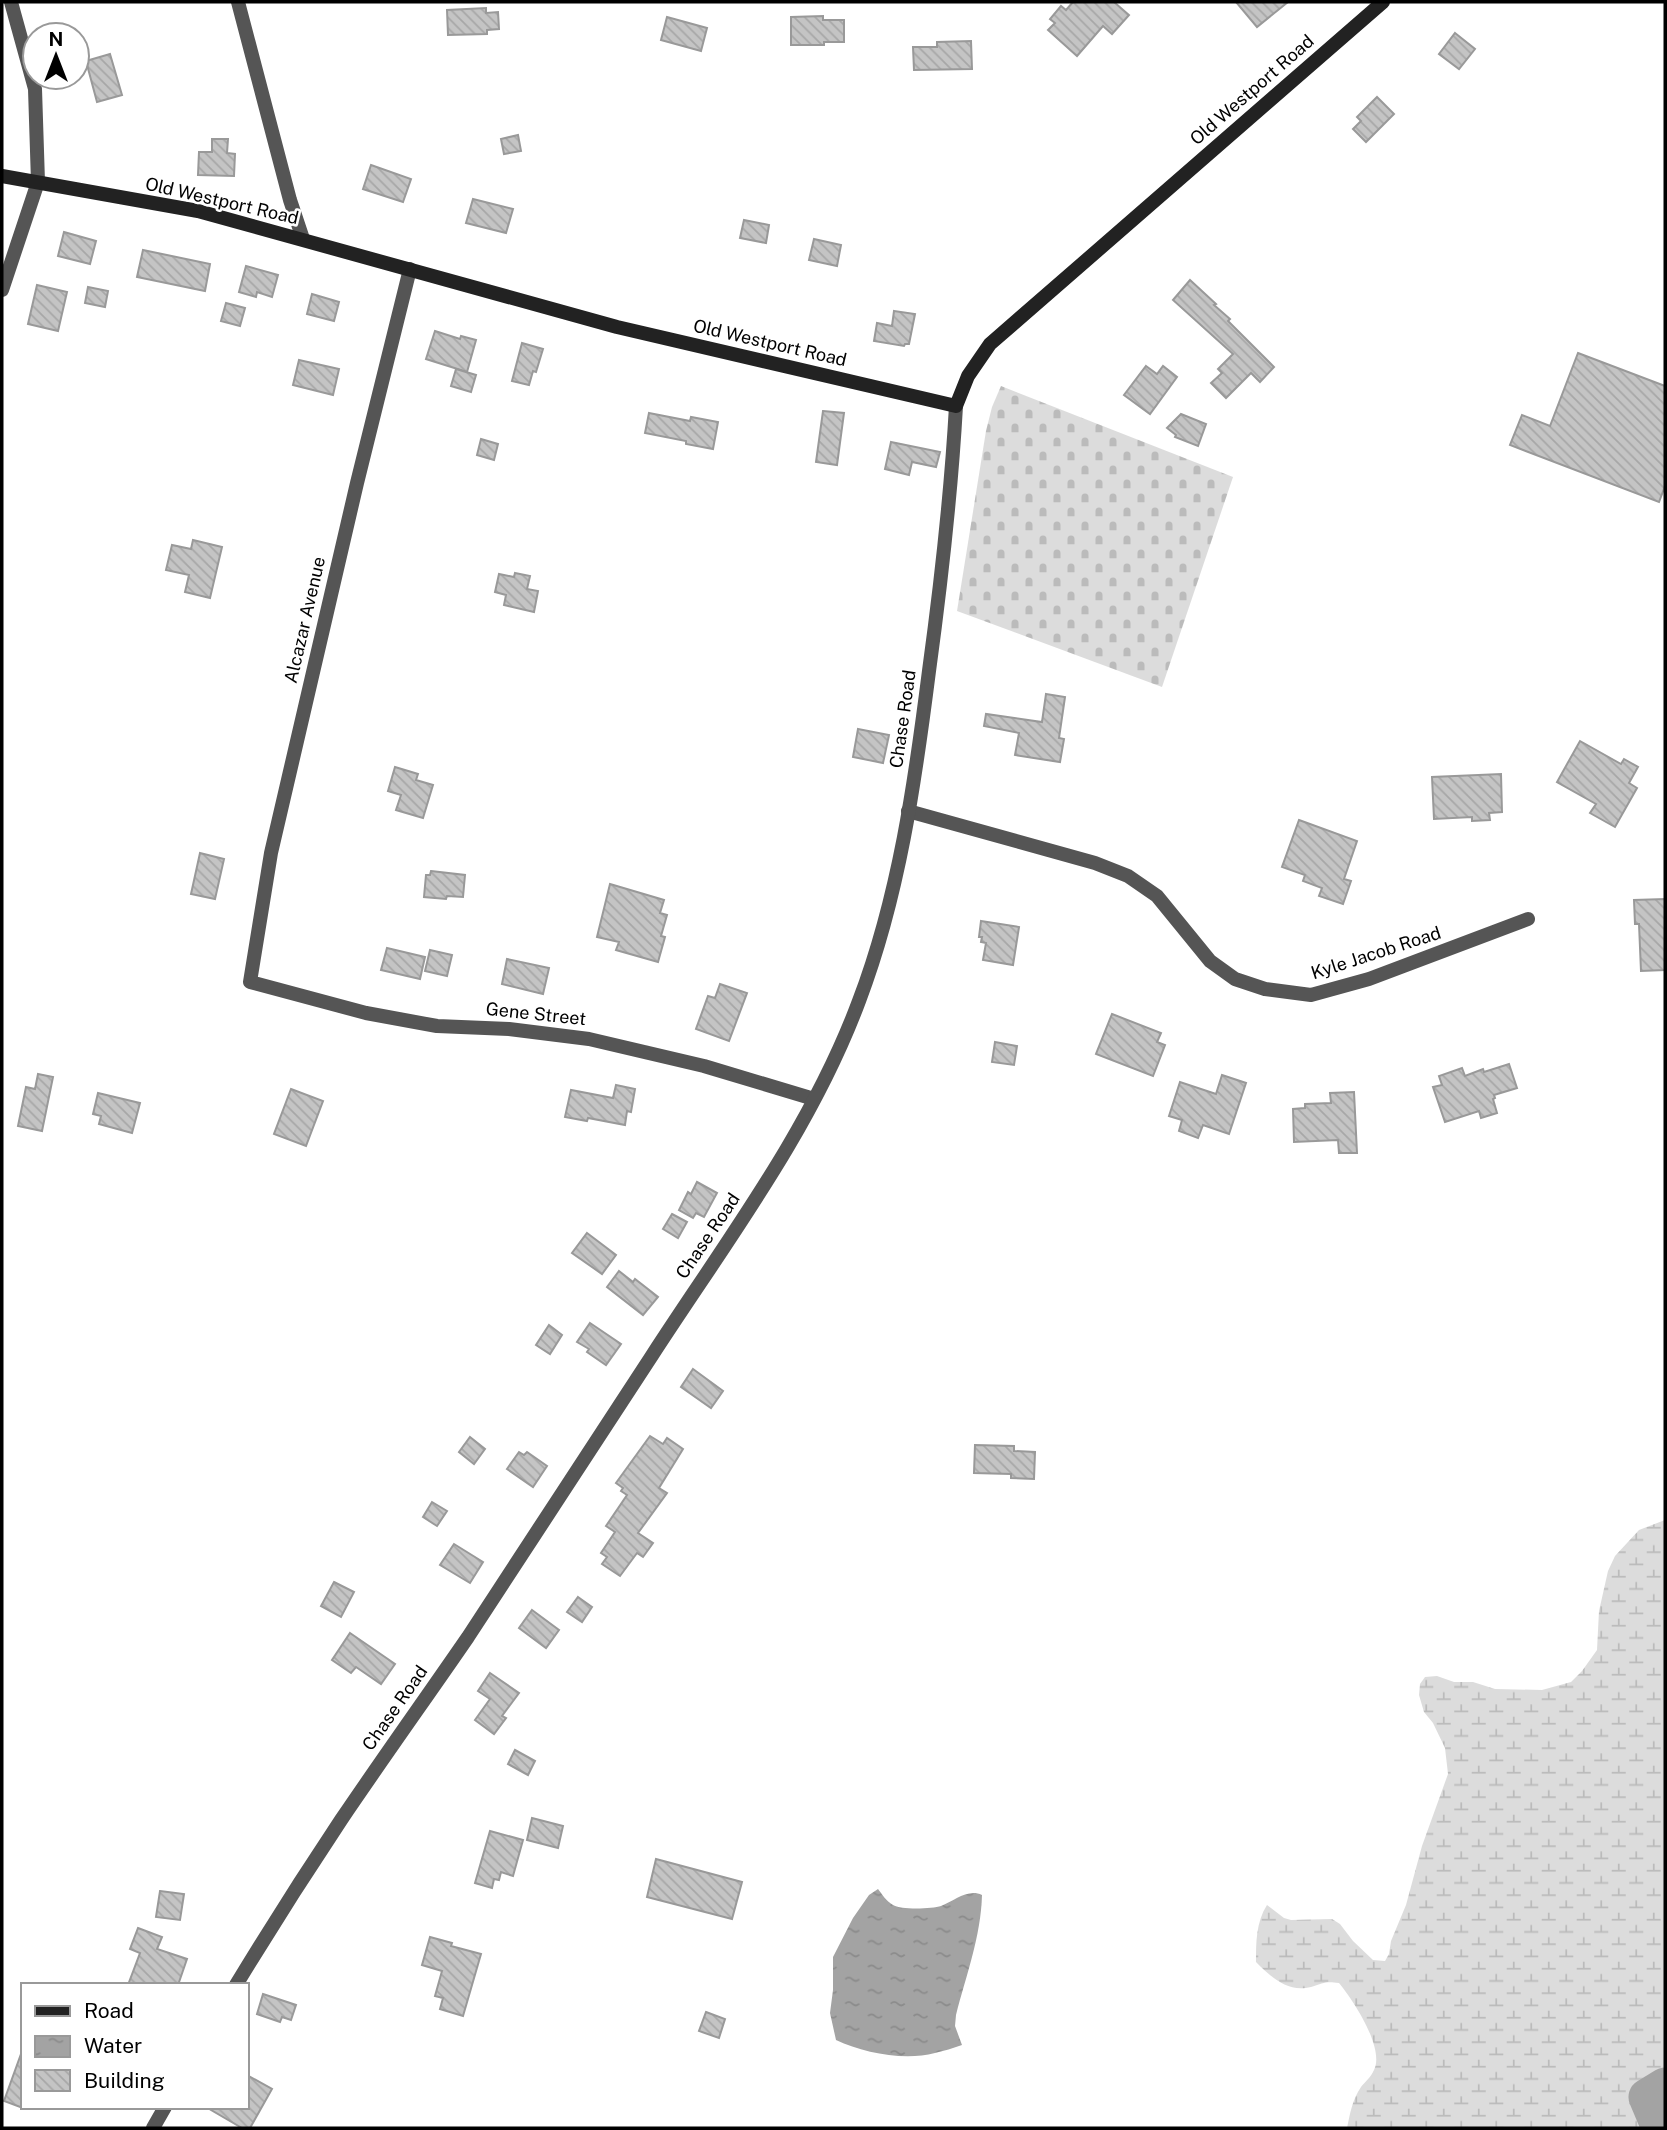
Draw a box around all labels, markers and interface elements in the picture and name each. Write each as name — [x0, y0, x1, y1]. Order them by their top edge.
north arrow — [21, 21, 91, 91]
text: N — [49, 28, 63, 50]
street label: Old Westport Road — [1186, 30, 1318, 149]
street label: Old Westport Road — [143, 173, 301, 228]
street label: Old Westport Road — [691, 315, 849, 370]
street label: Alcazar Avenue — [280, 555, 329, 685]
street label: Chase Road — [885, 669, 920, 769]
street label: Kyle Jacob Road — [1308, 922, 1443, 983]
street label: Gene Street — [485, 998, 587, 1029]
street label: Chase Road — [671, 1189, 744, 1283]
street label: Chase Road — [358, 1661, 432, 1754]
legend — [21, 1983, 248, 2109]
text: Road — [84, 1998, 134, 2023]
text: Water — [84, 2033, 142, 2058]
text: Building — [84, 2068, 165, 2093]

